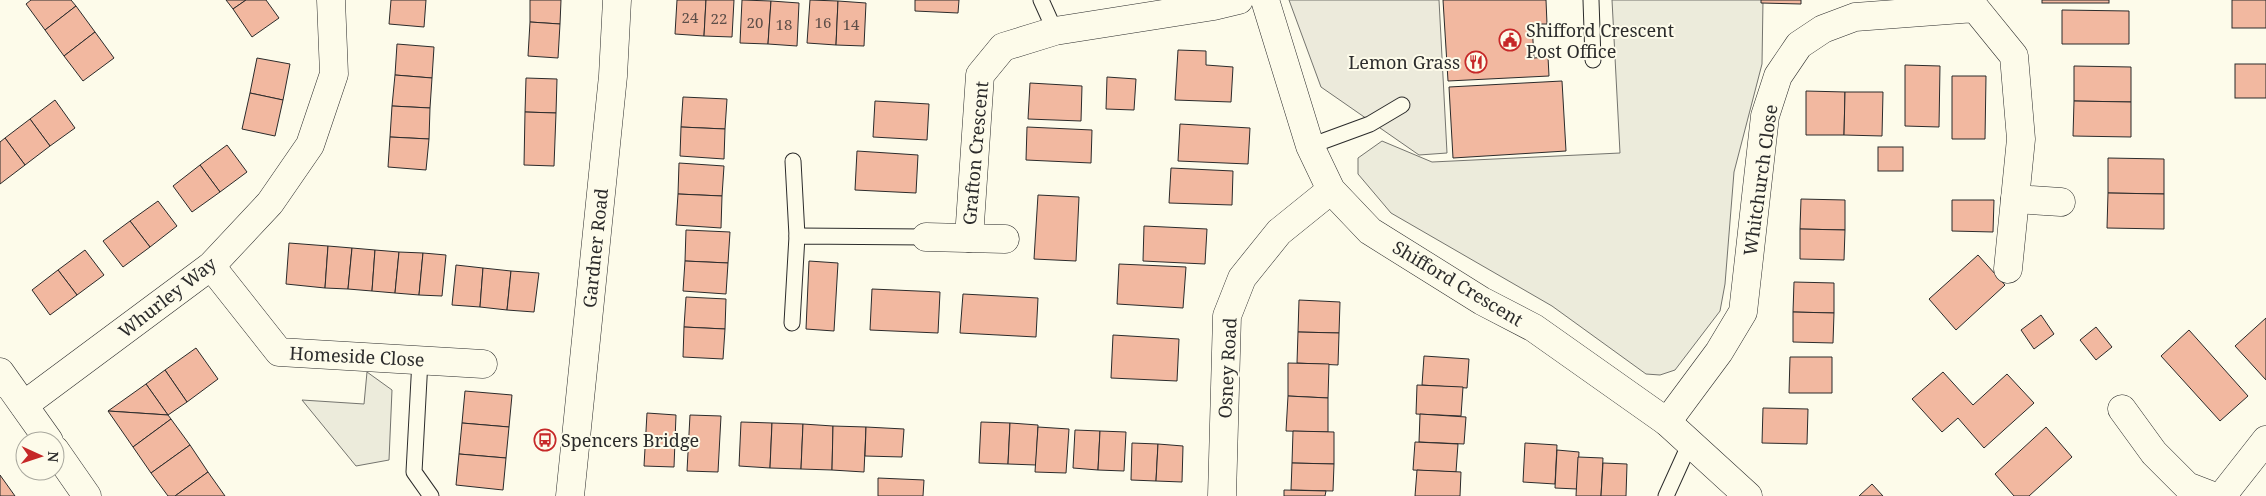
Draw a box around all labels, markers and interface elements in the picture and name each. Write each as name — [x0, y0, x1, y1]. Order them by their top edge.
house number: 24 — [682, 7, 699, 27]
house number: 22 — [711, 8, 727, 28]
house number: 20 — [747, 12, 763, 32]
house number: 16 — [815, 12, 831, 32]
house number: 18 — [776, 14, 792, 34]
house number: 14 — [843, 14, 860, 34]
place label: Shifford Crescent Post Office — [1526, 18, 1674, 63]
public building icon: Shifford Crescent Post Office — [1498, 28, 1522, 52]
place label: Lemon Grass — [1348, 50, 1460, 74]
restaurant icon: Lemon Grass — [1464, 50, 1488, 74]
street label: Grafton Crescent — [957, 80, 993, 226]
street label: Whitchurch Close — [1738, 103, 1782, 257]
street label: Gardner Road — [577, 187, 613, 309]
street label: Shifford Crescent — [1388, 235, 1528, 331]
street label: Whurley Way — [113, 251, 221, 343]
street label: Osney Road — [1212, 317, 1242, 419]
street label: Homeside Close — [289, 340, 425, 372]
bus stop icon: Spencers Bridge — [533, 428, 557, 452]
place label: Spencers Bridge — [561, 428, 699, 452]
north arrow — [15, 431, 65, 481]
text: N — [44, 451, 63, 463]

